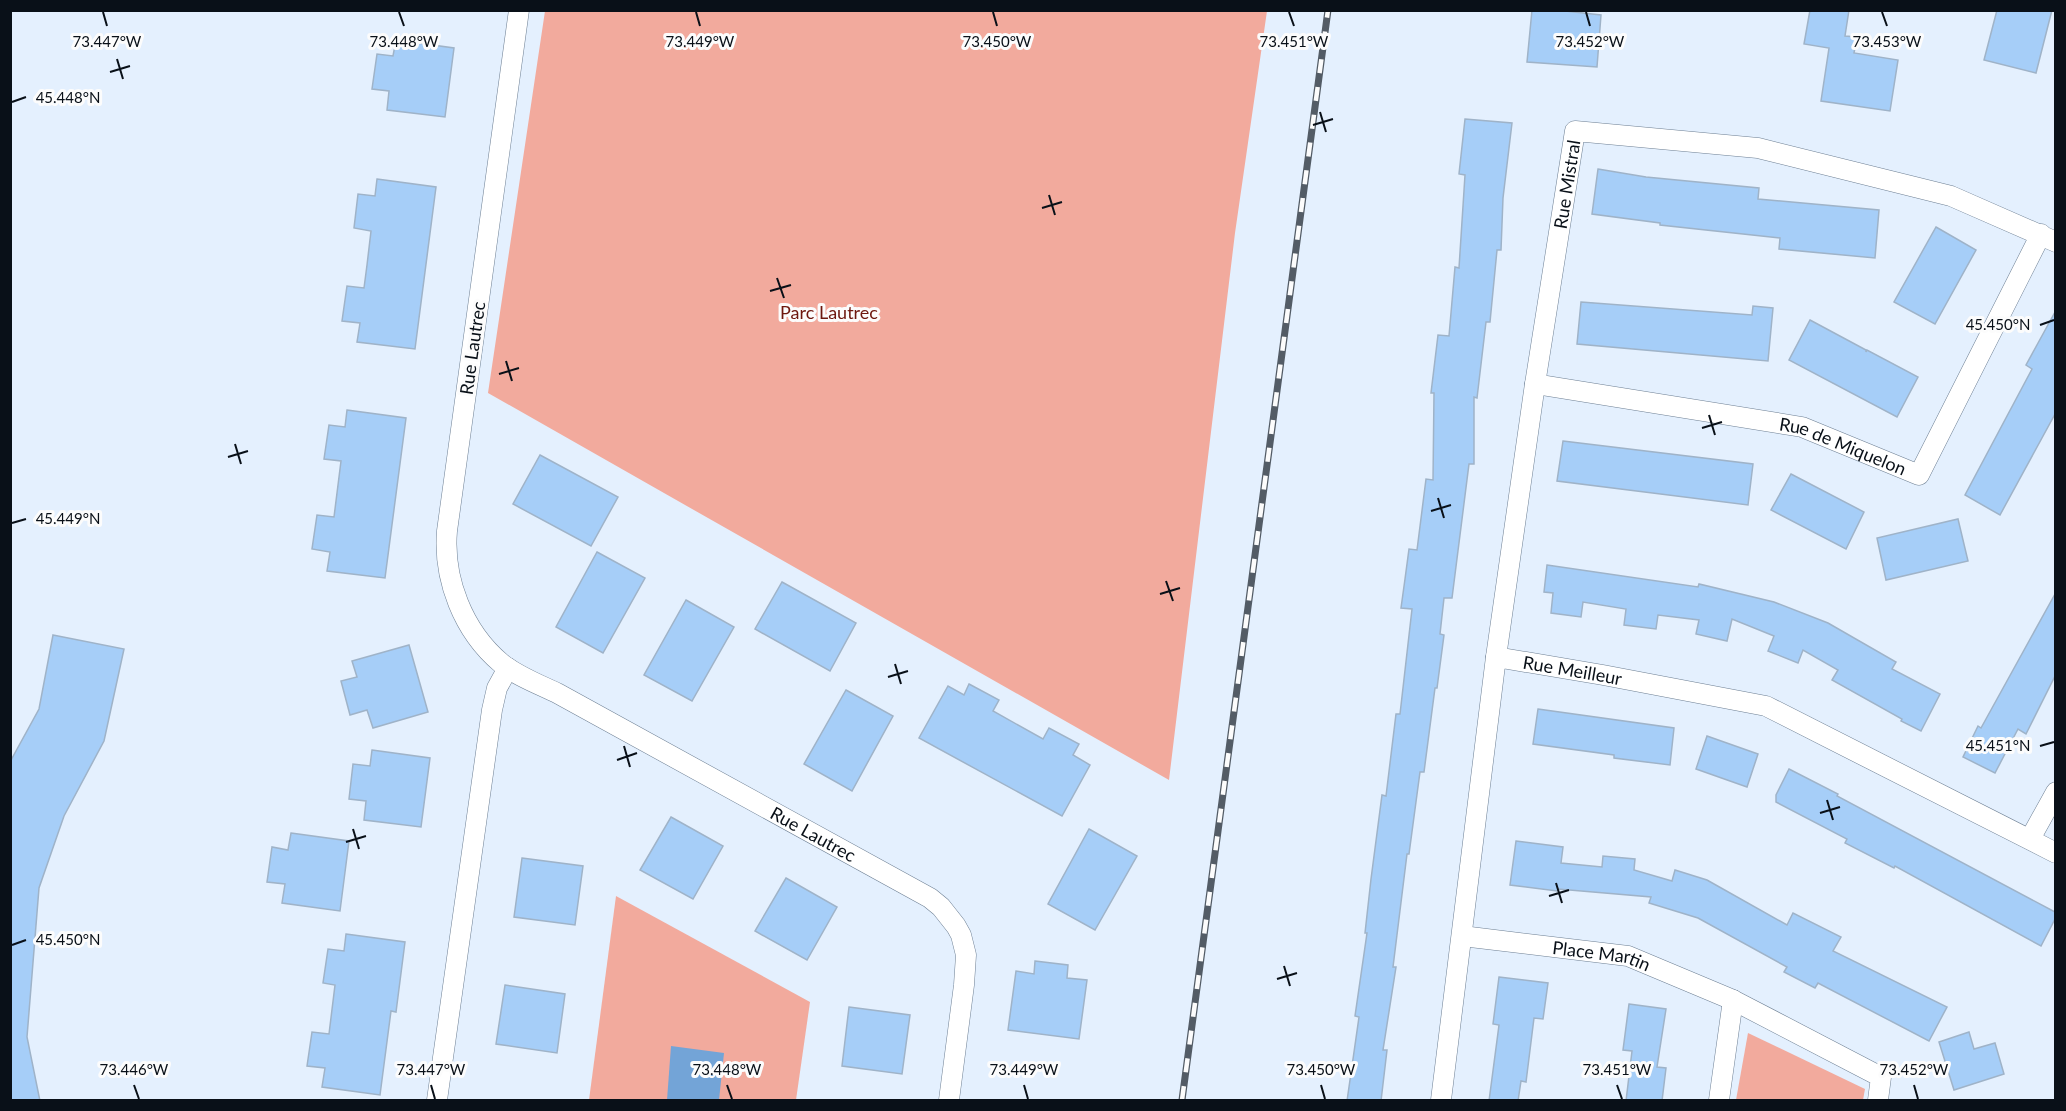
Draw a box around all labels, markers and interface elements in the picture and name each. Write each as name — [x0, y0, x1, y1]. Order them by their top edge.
text: 73.447°W — [73, 32, 142, 50]
text: 73.448°W — [370, 32, 439, 50]
text: 73.449°W — [666, 32, 735, 50]
text: 73.450°W — [963, 32, 1032, 50]
text: 73.451°W — [1260, 32, 1329, 50]
text: 73.452°W — [1556, 32, 1625, 50]
text: 73.453°W — [1853, 32, 1922, 50]
text: 45.448°N — [36, 88, 100, 106]
street label: Rue Mistral — [1549, 138, 1584, 230]
street label: Rue Lautrec — [455, 300, 489, 396]
park label: Parc Lautrec — [780, 301, 878, 323]
text: 45.450°N — [1966, 315, 2030, 333]
street label: Rue de Miquelon — [1778, 413, 1910, 480]
text: 45.449°N — [36, 509, 100, 527]
street label: Rue Meilleur — [1521, 651, 1624, 689]
text: 45.451°N — [1966, 736, 2030, 754]
street label: Rue Lautrec — [767, 802, 860, 866]
text: 45.450°N — [36, 930, 100, 948]
street label: Place Martin — [1551, 936, 1654, 975]
text: 73.446°W — [100, 1060, 169, 1078]
text: 73.447°W — [397, 1060, 466, 1078]
text: 73.448°W — [693, 1060, 762, 1078]
text: 73.449°W — [990, 1060, 1059, 1078]
text: 73.450°W — [1287, 1060, 1356, 1078]
text: 73.451°W — [1583, 1060, 1652, 1078]
text: 73.452°W — [1880, 1060, 1949, 1078]

